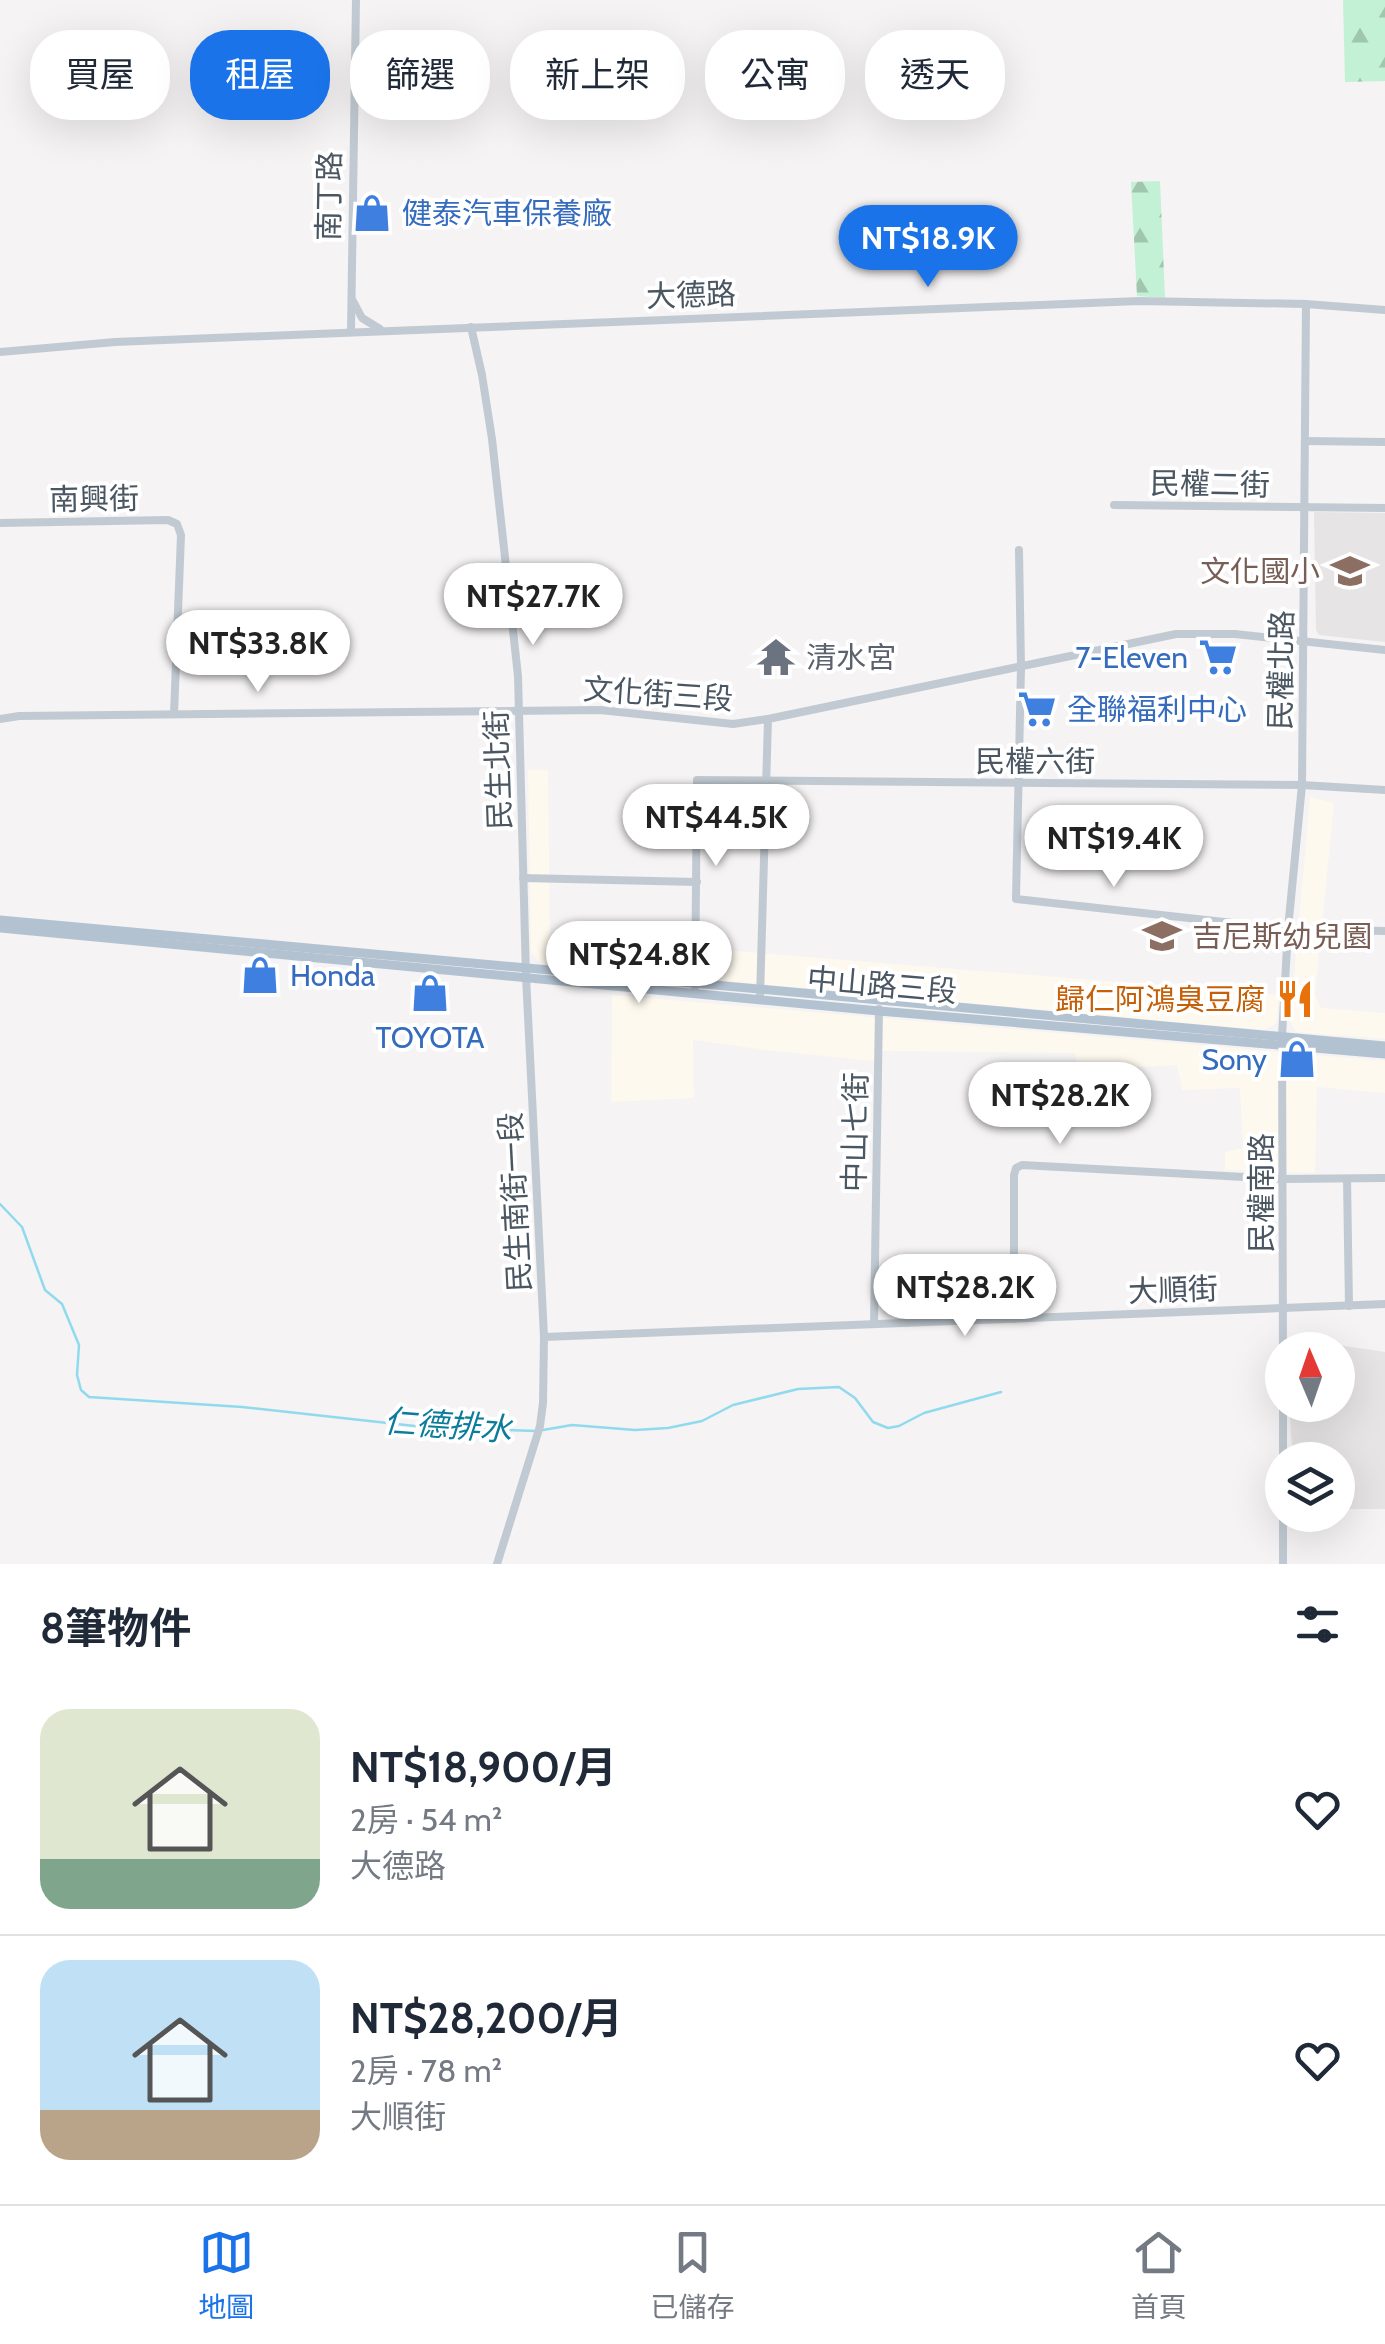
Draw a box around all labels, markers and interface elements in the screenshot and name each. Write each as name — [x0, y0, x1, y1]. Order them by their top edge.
chip: 買屋 — [30, 30, 170, 120]
chip: 租屋 — [190, 30, 330, 120]
chip: 篩選 — [350, 30, 490, 120]
chip: 新上架 — [510, 30, 685, 120]
chip: 公寓 — [705, 30, 845, 120]
chip: 透天 — [865, 30, 1005, 120]
street label: 南丁路 — [310, 151, 348, 241]
shop icon: 健泰汽車保養廠 — [351, 192, 393, 234]
place label: 健泰汽車保養廠 — [402, 195, 612, 232]
pin: NT$18.9K — [825, 205, 1031, 290]
text: NT$18.9K — [861, 218, 995, 257]
street label: 大德路 — [645, 275, 737, 315]
street label: 民權二街 — [1150, 464, 1270, 504]
street label: 南興街 — [49, 480, 139, 518]
school or university icon: 文化國小 — [1329, 550, 1371, 592]
place label: 文化國小 — [1200, 553, 1320, 590]
pin: NT$27.7K — [430, 563, 636, 648]
text: NT$27.7K — [466, 576, 600, 615]
pin: NT$33.8K — [155, 610, 361, 695]
street label: 民權北路 — [1261, 610, 1301, 730]
text: NT$33.8K — [188, 623, 328, 662]
temple icon: 清水宮 — [755, 636, 797, 678]
supermarket icon: 7-Eleven — [1197, 636, 1239, 678]
place label: 清水宮 — [806, 639, 896, 676]
place label: 7-Eleven — [1075, 639, 1188, 676]
street label: 文化街三段 — [582, 670, 734, 718]
supermarket icon: 全聯福利中心 — [1016, 688, 1058, 730]
place label: 全聯福利中心 — [1067, 691, 1247, 728]
street label: 民生北街 — [477, 709, 519, 831]
street label: 民權六街 — [975, 743, 1095, 780]
pin: NT$44.5K — [613, 784, 819, 869]
text: NT$44.5K — [644, 797, 788, 836]
pin: NT$19.4K — [1011, 805, 1217, 890]
text: NT$19.4K — [1046, 818, 1182, 857]
school or university icon: 吉尼斯幼兒園 — [1141, 915, 1183, 957]
place label: 吉尼斯幼兒園 — [1192, 918, 1372, 955]
pin: NT$24.8K — [536, 921, 742, 1006]
text: NT$24.8K — [568, 934, 710, 973]
shop icon: Honda — [239, 954, 281, 996]
place label: Honda — [290, 957, 376, 994]
street label: 中山路三段 — [806, 960, 958, 1010]
shop icon: TOYOTA — [409, 972, 451, 1014]
restaurant icon: 歸仁阿鴻臭豆腐 — [1274, 978, 1316, 1020]
place label: 歸仁阿鴻臭豆腐 — [1055, 981, 1265, 1018]
place label: TOYOTA — [375, 1019, 485, 1056]
shop icon: Sony — [1276, 1038, 1318, 1080]
place label: Sony — [1201, 1041, 1267, 1078]
pin: NT$28.2K — [957, 1062, 1163, 1147]
street label: 中山七街 — [835, 1072, 875, 1192]
text: NT$28.2K — [990, 1075, 1130, 1114]
street label: 民生南街一段 — [492, 1111, 538, 1293]
street label: 民權南路 — [1243, 1133, 1280, 1253]
pin: NT$28.2K — [862, 1254, 1068, 1339]
text: NT$28.2K — [895, 1267, 1035, 1306]
street label: 大順街 — [1127, 1270, 1219, 1310]
north arrow — [1265, 1332, 1355, 1422]
map controls — [1265, 1332, 1355, 1532]
water label: 仁德排水 — [383, 1401, 515, 1449]
button: layers — [1265, 1442, 1355, 1532]
icon: filters — [1290, 1597, 1345, 1652]
text: 8筆物件 — [40, 1602, 191, 1654]
text: NT$18,900/月 — [350, 1741, 617, 1793]
icon: home — [120, 1749, 240, 1869]
icon: heart — [1290, 1782, 1345, 1837]
text: 2房 · 54 m² — [350, 1800, 502, 1839]
text: 大德路 — [350, 1846, 446, 1885]
text: NT$28,200/月 — [350, 1992, 623, 2044]
icon: home — [120, 2000, 240, 2120]
icon: heart — [1290, 2033, 1345, 2088]
text: 2房 · 78 m² — [350, 2051, 502, 2090]
text: 大順街 — [350, 2097, 446, 2136]
tab: 地圖 — [198, 2225, 254, 2325]
tab: 已儲存 — [650, 2225, 735, 2325]
tab: 首頁 — [1131, 2225, 1187, 2325]

